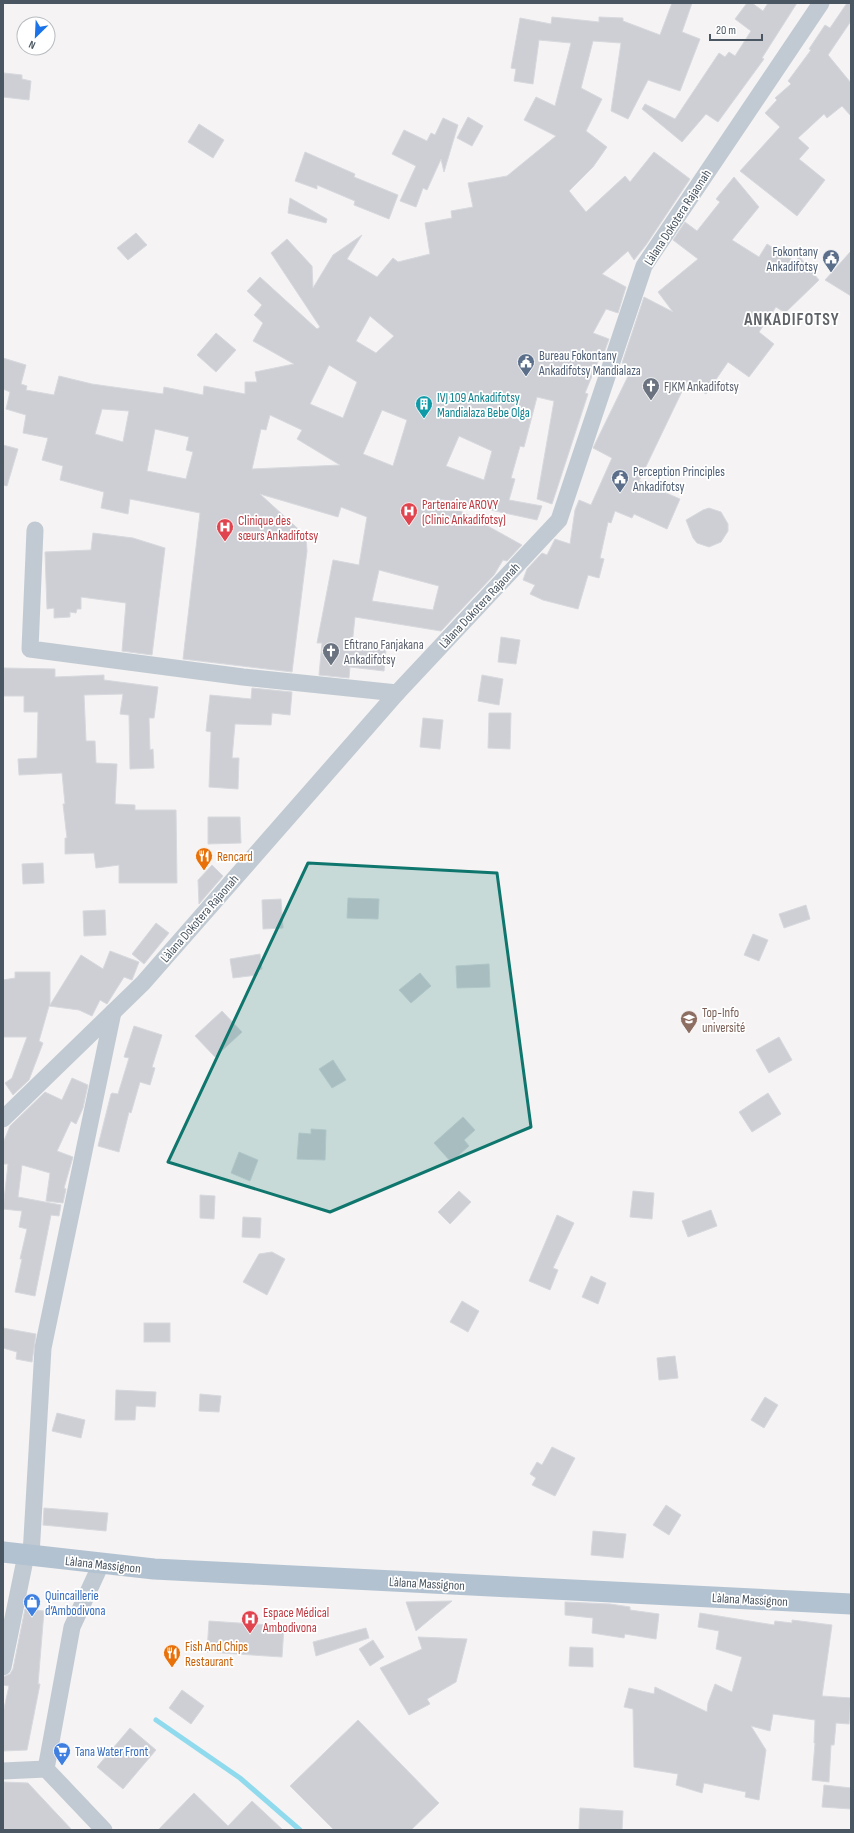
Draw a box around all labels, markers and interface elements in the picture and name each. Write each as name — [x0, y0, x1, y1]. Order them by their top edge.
north arrow — [16, 16, 56, 56]
scale bar — [710, 16, 762, 42]
text: 20 m — [716, 23, 736, 38]
text: N — [27, 37, 37, 52]
street label: Làlana Dokotera Rajaonah — [641, 167, 715, 269]
place label: Fokontany Ankadifotsy — [765, 244, 818, 275]
public building icon: Fokontany Ankadifotsy — [821, 248, 841, 273]
district label: ANKADIFOTSY — [743, 310, 840, 330]
place label: Bureau Fokontany Ankadifotsy Mandialaza — [538, 348, 641, 379]
public building icon: Bureau Fokontany Ankadifotsy Mandialaza — [516, 352, 536, 377]
church icon: FJKM Ankadifotsy — [641, 376, 661, 401]
place label: FJKM Ankadifotsy — [664, 379, 739, 395]
place label: IVJ 109 Ankadifotsy Mandialaza Bebe Olga — [437, 390, 530, 421]
building icon: IVJ 109 Ankadifotsy Mandialaza Bebe Olga — [414, 394, 434, 419]
place label: Perception Principles Ankadifotsy — [632, 464, 725, 495]
public building icon: Perception Principles Ankadifotsy — [610, 468, 630, 493]
place label: Partenaire AROVY (Clinic Ankadifotsy) — [422, 497, 506, 528]
hospital icon: Partenaire AROVY (Clinic Ankadifotsy) — [399, 501, 419, 526]
place label: Clinique des sœurs Ankadifotsy — [238, 513, 318, 544]
hospital icon: Clinique des sœurs Ankadifotsy — [215, 517, 235, 542]
street label: Làlana Dokotera Rajaonah — [436, 560, 524, 652]
place label: Efitrano Fanjakana Ankadifotsy — [343, 637, 424, 668]
church icon: Efitrano Fanjakana Ankadifotsy — [321, 641, 341, 666]
restaurant icon: Rencard — [194, 846, 214, 871]
place label: Rencard — [217, 849, 253, 865]
street label: Làlana Dokotera Rajaonah — [157, 871, 242, 966]
place label: Top-Info université — [702, 1005, 745, 1036]
school or university icon: Top-Info université — [679, 1009, 699, 1034]
street label: Làlana Massignon — [64, 1553, 141, 1577]
street label: Làlana Massignon — [389, 1574, 465, 1594]
place label: Quincaillerie d’Ambodivona — [45, 1588, 105, 1619]
street label: Làlana Massignon — [712, 1590, 788, 1610]
shop icon: Quincaillerie d’Ambodivona — [22, 1592, 42, 1617]
place label: Espace Médical Ambodivona — [262, 1605, 329, 1636]
hospital icon: Espace Médical Ambodivona — [240, 1609, 260, 1634]
place label: Fish And Chips Restaurant — [185, 1639, 248, 1670]
restaurant icon: Fish And Chips Restaurant — [162, 1643, 182, 1668]
supermarket icon: Tana Water Front — [52, 1741, 72, 1766]
place label: Tana Water Front — [75, 1744, 149, 1760]

